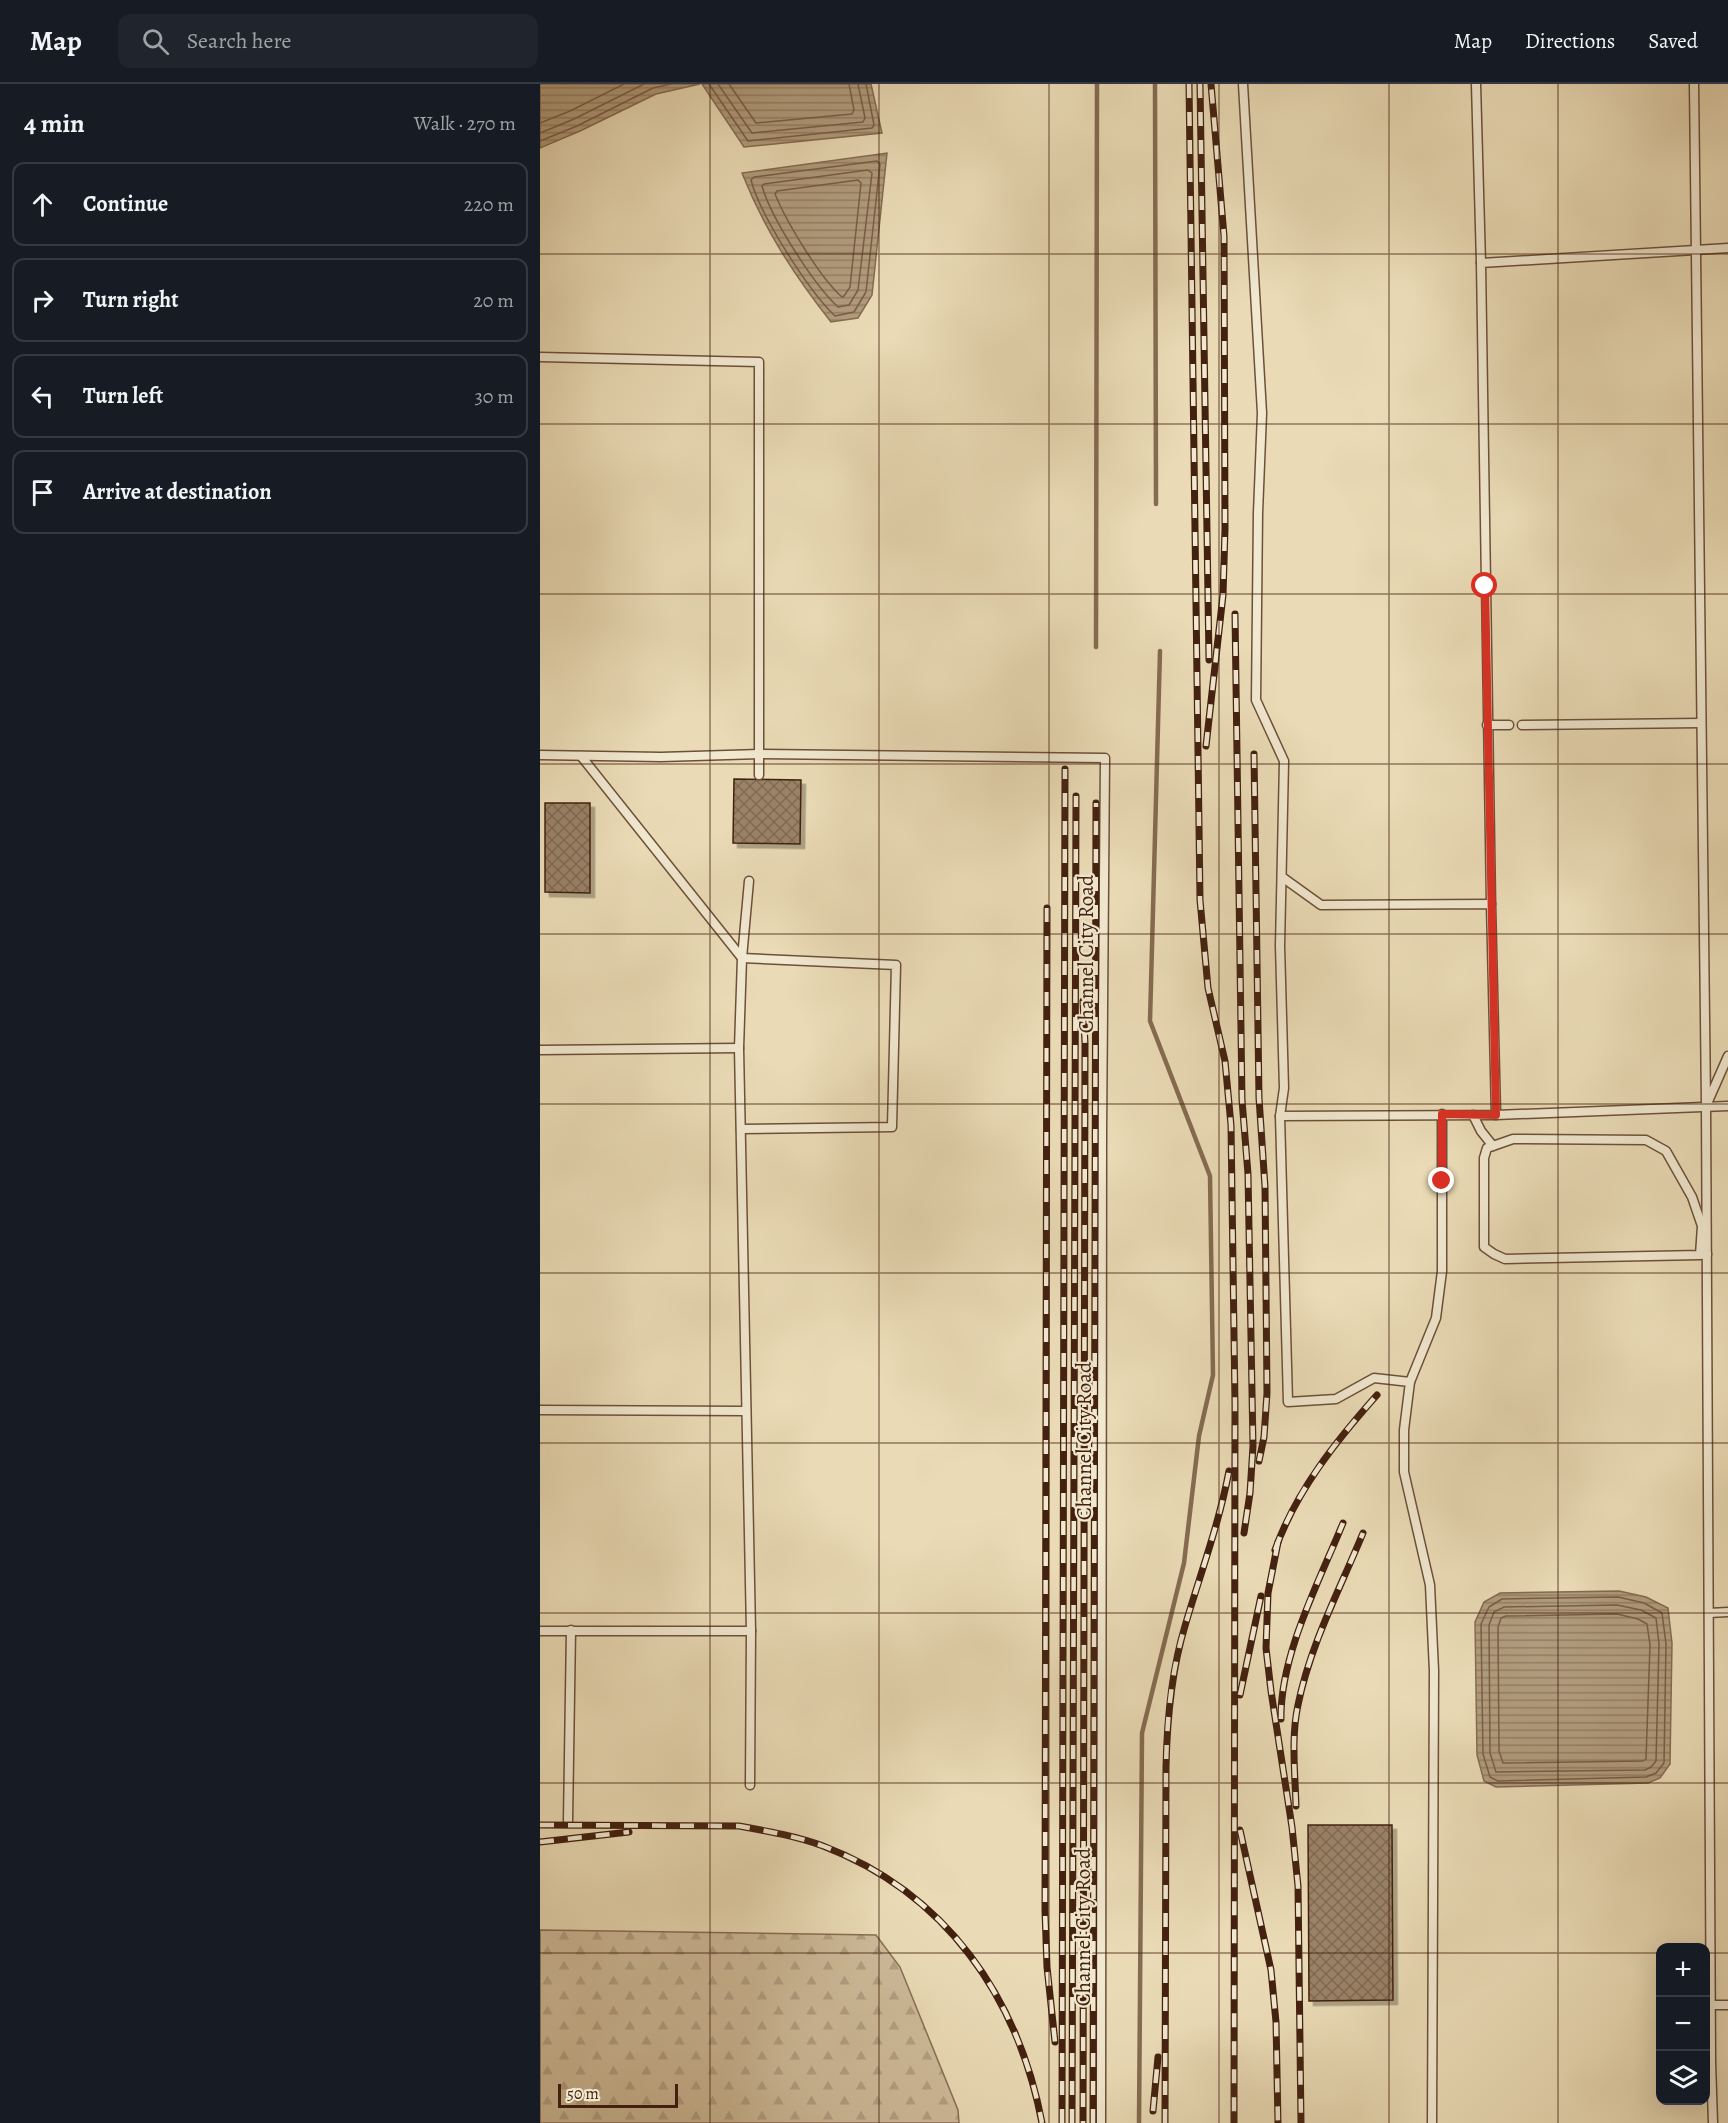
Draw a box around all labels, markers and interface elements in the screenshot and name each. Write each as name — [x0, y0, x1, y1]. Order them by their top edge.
search box — [118, 14, 538, 68]
text: Map — [30, 22, 82, 60]
icon: search — [139, 25, 172, 58]
text: Search here — [187, 26, 291, 56]
text: Map — [1454, 27, 1492, 55]
text: Directions — [1525, 27, 1615, 55]
text: Saved — [1648, 27, 1698, 55]
text: 4 min — [24, 106, 85, 141]
text: Walk · 270 m — [414, 110, 516, 137]
icon: ahead — [26, 188, 59, 221]
text: Continue — [83, 189, 168, 219]
text: 220 m — [464, 191, 514, 218]
icon: right — [26, 284, 59, 317]
text: Turn right — [83, 285, 179, 315]
text: 20 m — [473, 287, 514, 314]
icon: left — [26, 380, 59, 413]
text: Turn left — [83, 381, 163, 411]
text: 30 m — [474, 383, 514, 410]
icon: arrive — [26, 476, 59, 509]
text: Arrive at destination — [83, 477, 272, 507]
route start — [1471, 572, 1497, 598]
street label: Channel City Road — [1072, 874, 1100, 1033]
route end — [1428, 1167, 1454, 1193]
street label: Channel City Road — [1070, 1361, 1098, 1520]
street label: Channel City Road — [1069, 1847, 1097, 2006]
map controls — [1656, 1943, 1710, 2105]
button: + — [1656, 1943, 1710, 1997]
button: − — [1656, 1997, 1710, 2051]
button: layers — [1656, 2051, 1710, 2105]
scale bar — [558, 2081, 678, 2108]
text: 50 m — [567, 2083, 599, 2105]

